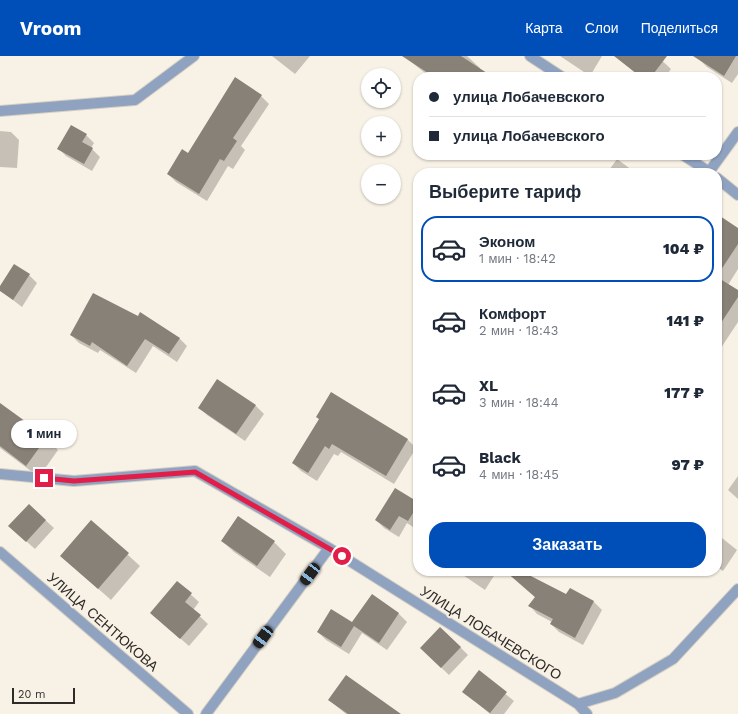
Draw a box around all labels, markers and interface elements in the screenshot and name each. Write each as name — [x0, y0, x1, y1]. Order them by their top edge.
text: Vroom — [20, 17, 81, 40]
text: Карта — [525, 20, 563, 36]
text: Слои — [585, 20, 619, 36]
text: Поделиться — [641, 20, 718, 36]
map controls — [361, 68, 401, 204]
button: locate — [361, 68, 401, 108]
text: улица Лобачевского — [453, 88, 605, 106]
button: + — [361, 116, 401, 156]
text: улица Лобачевского — [453, 127, 605, 145]
button: − — [361, 164, 401, 204]
text: Выберите тариф — [429, 181, 581, 202]
icon: car — [431, 231, 467, 267]
text: Эконом — [479, 233, 535, 251]
text: 104 ₽ — [663, 240, 704, 258]
text: 1 мин · 18:42 — [479, 251, 556, 266]
icon: car — [431, 303, 467, 339]
text: Комфорт — [479, 305, 546, 323]
text: 141 ₽ — [667, 312, 704, 330]
text: 2 мин · 18:43 — [479, 323, 558, 338]
icon: car — [431, 375, 467, 411]
text: XL — [479, 377, 498, 395]
text: 177 ₽ — [664, 384, 704, 402]
text: 3 мин · 18:44 — [479, 395, 559, 410]
callout: 1 мин — [11, 420, 77, 448]
text: 1 мин — [27, 426, 61, 441]
icon: car — [431, 447, 467, 483]
text: Black — [479, 449, 521, 467]
text: 97 ₽ — [672, 456, 704, 474]
text: 4 мин · 18:45 — [479, 467, 559, 482]
route end — [35, 469, 53, 487]
button: Заказать — [429, 522, 706, 568]
route start — [333, 547, 351, 565]
car — [298, 561, 322, 587]
street label: УЛИЦА СЕНТЮКОВА — [44, 570, 162, 675]
street label: УЛИЦА ЛОБАЧЕВСКОГО — [417, 583, 565, 683]
car — [251, 624, 275, 650]
scale bar — [12, 686, 75, 705]
text: 20 m — [18, 688, 46, 701]

